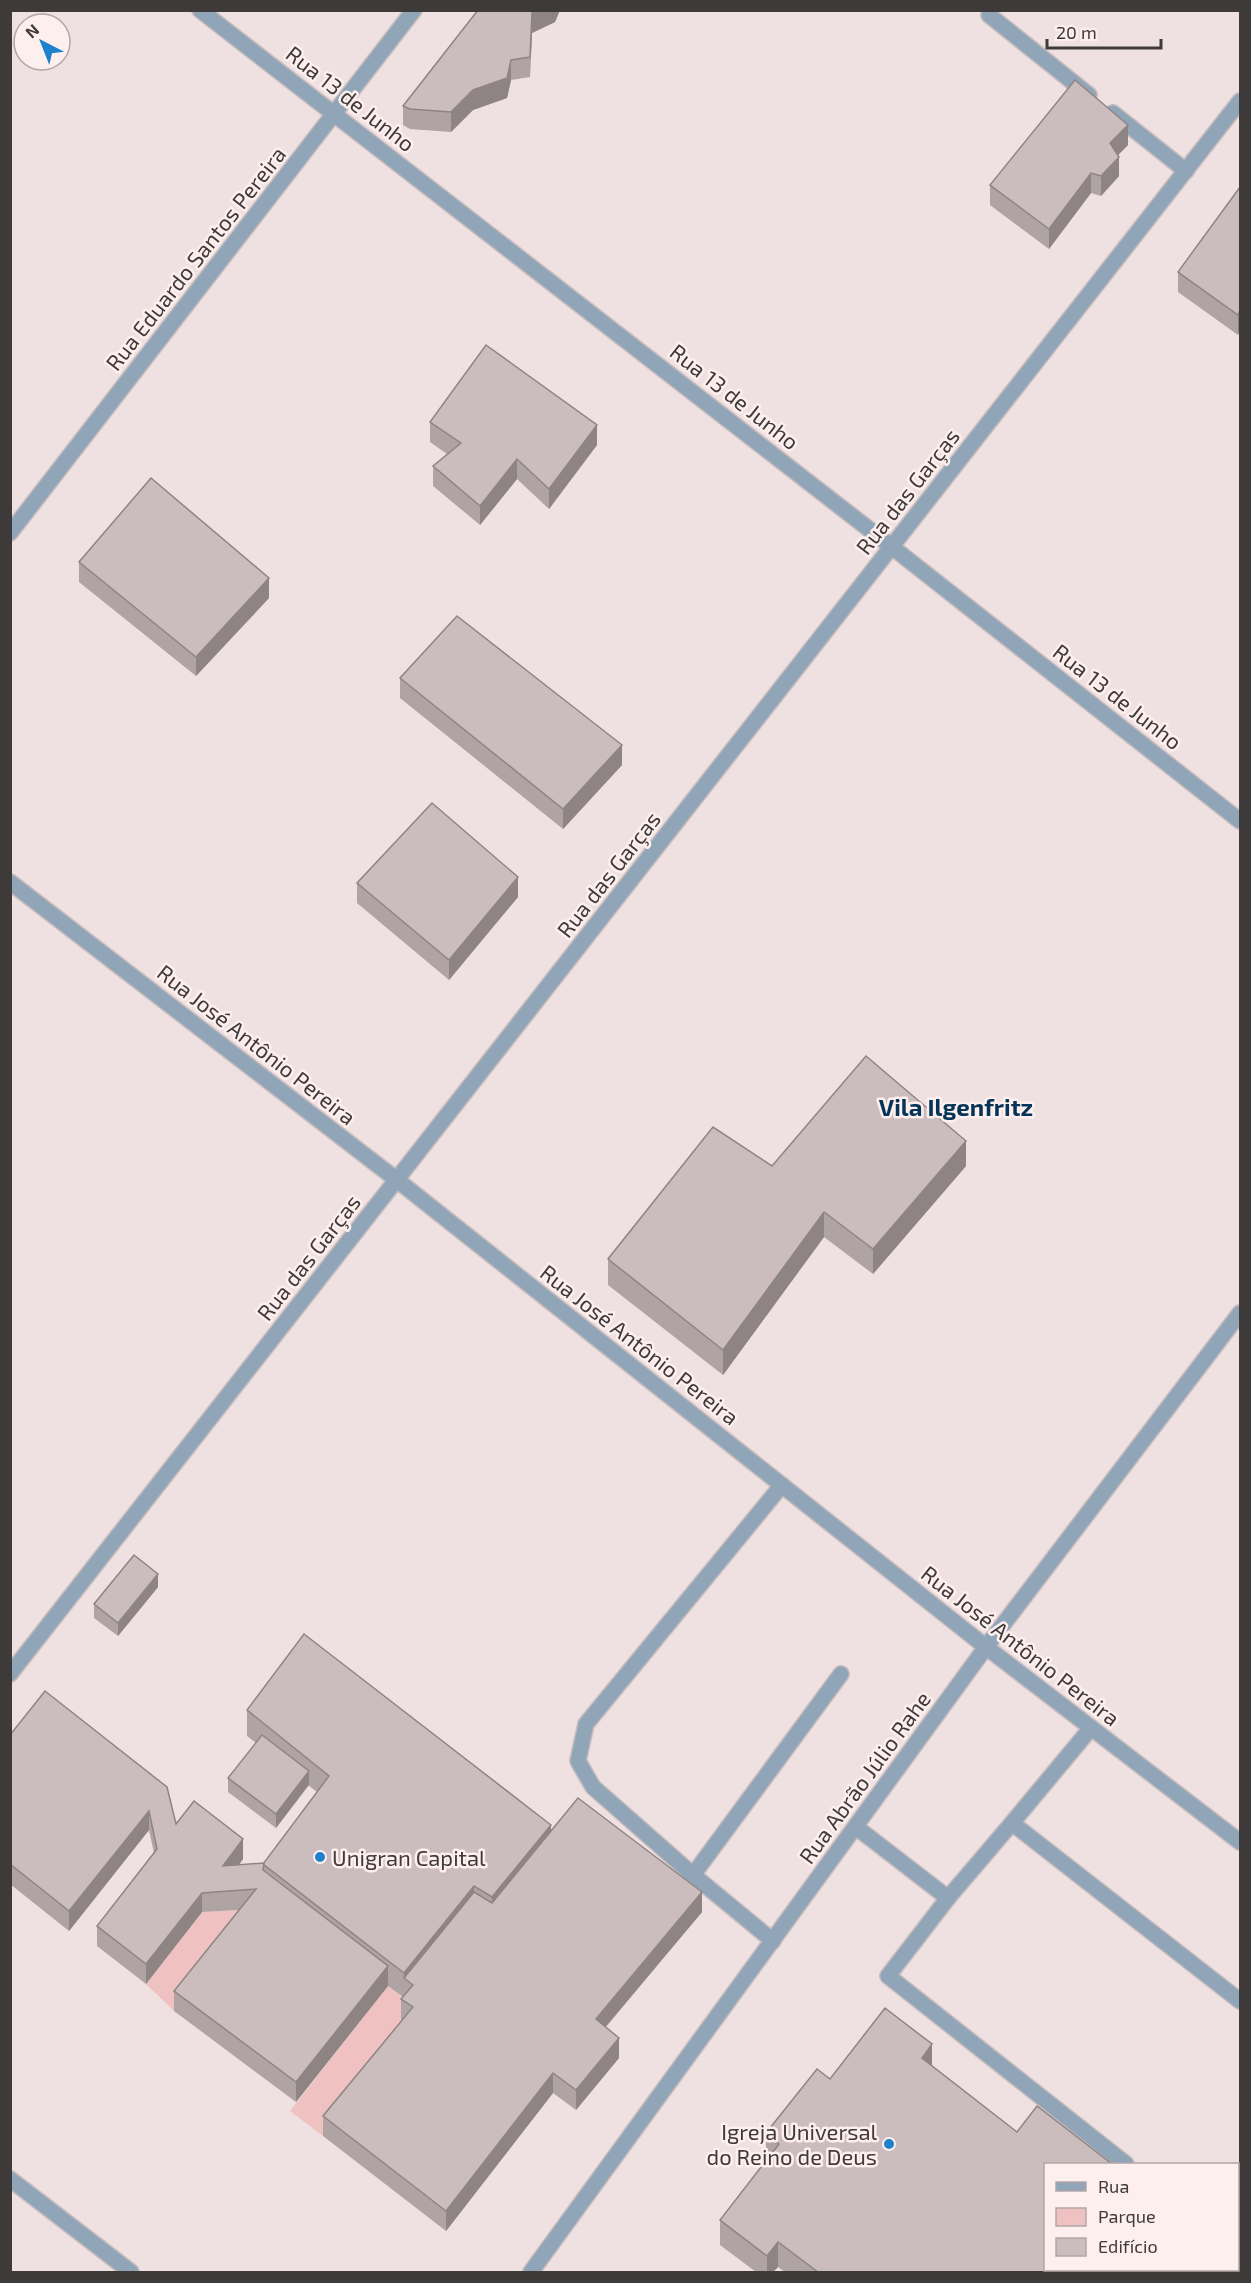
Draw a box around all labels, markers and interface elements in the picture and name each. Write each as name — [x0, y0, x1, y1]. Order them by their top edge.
north arrow — [12, 12, 72, 72]
scale bar — [1047, 12, 1161, 50]
text: N — [21, 20, 42, 41]
text: 20 m — [1056, 21, 1097, 43]
street label: Rua 13 de Junho — [282, 40, 420, 156]
street label: Rua Eduardo Santos Pereira — [100, 141, 290, 375]
street label: Rua 13 de Junho — [666, 338, 804, 454]
street label: Rua das Garças — [850, 423, 966, 560]
street label: Rua 13 de Junho — [1049, 638, 1187, 754]
street label: Rua das Garças — [551, 806, 667, 943]
street label: Rua José Antônio Pereira — [153, 959, 361, 1129]
district label: Vila Ilgenfritz — [879, 1092, 1033, 1121]
street label: Rua das Garças — [251, 1189, 367, 1326]
street label: Rua José Antônio Pereira — [536, 1259, 744, 1429]
street label: Rua José Antônio Pereira — [917, 1560, 1125, 1730]
street label: Rua Abrão Júlio Rahe — [793, 1686, 935, 1868]
place label: Unigran Capital — [332, 1844, 486, 1870]
marker: Unigran Capital — [313, 1850, 327, 1864]
place label: Igreja Universal do Reino de Deus — [707, 2118, 877, 2169]
marker: Igreja Universal do Reino de Deus — [882, 2137, 896, 2151]
legend — [1044, 2163, 1239, 2271]
text: Rua — [1098, 2175, 1129, 2197]
text: Parque — [1098, 2205, 1156, 2227]
text: Edifício — [1098, 2235, 1158, 2257]

